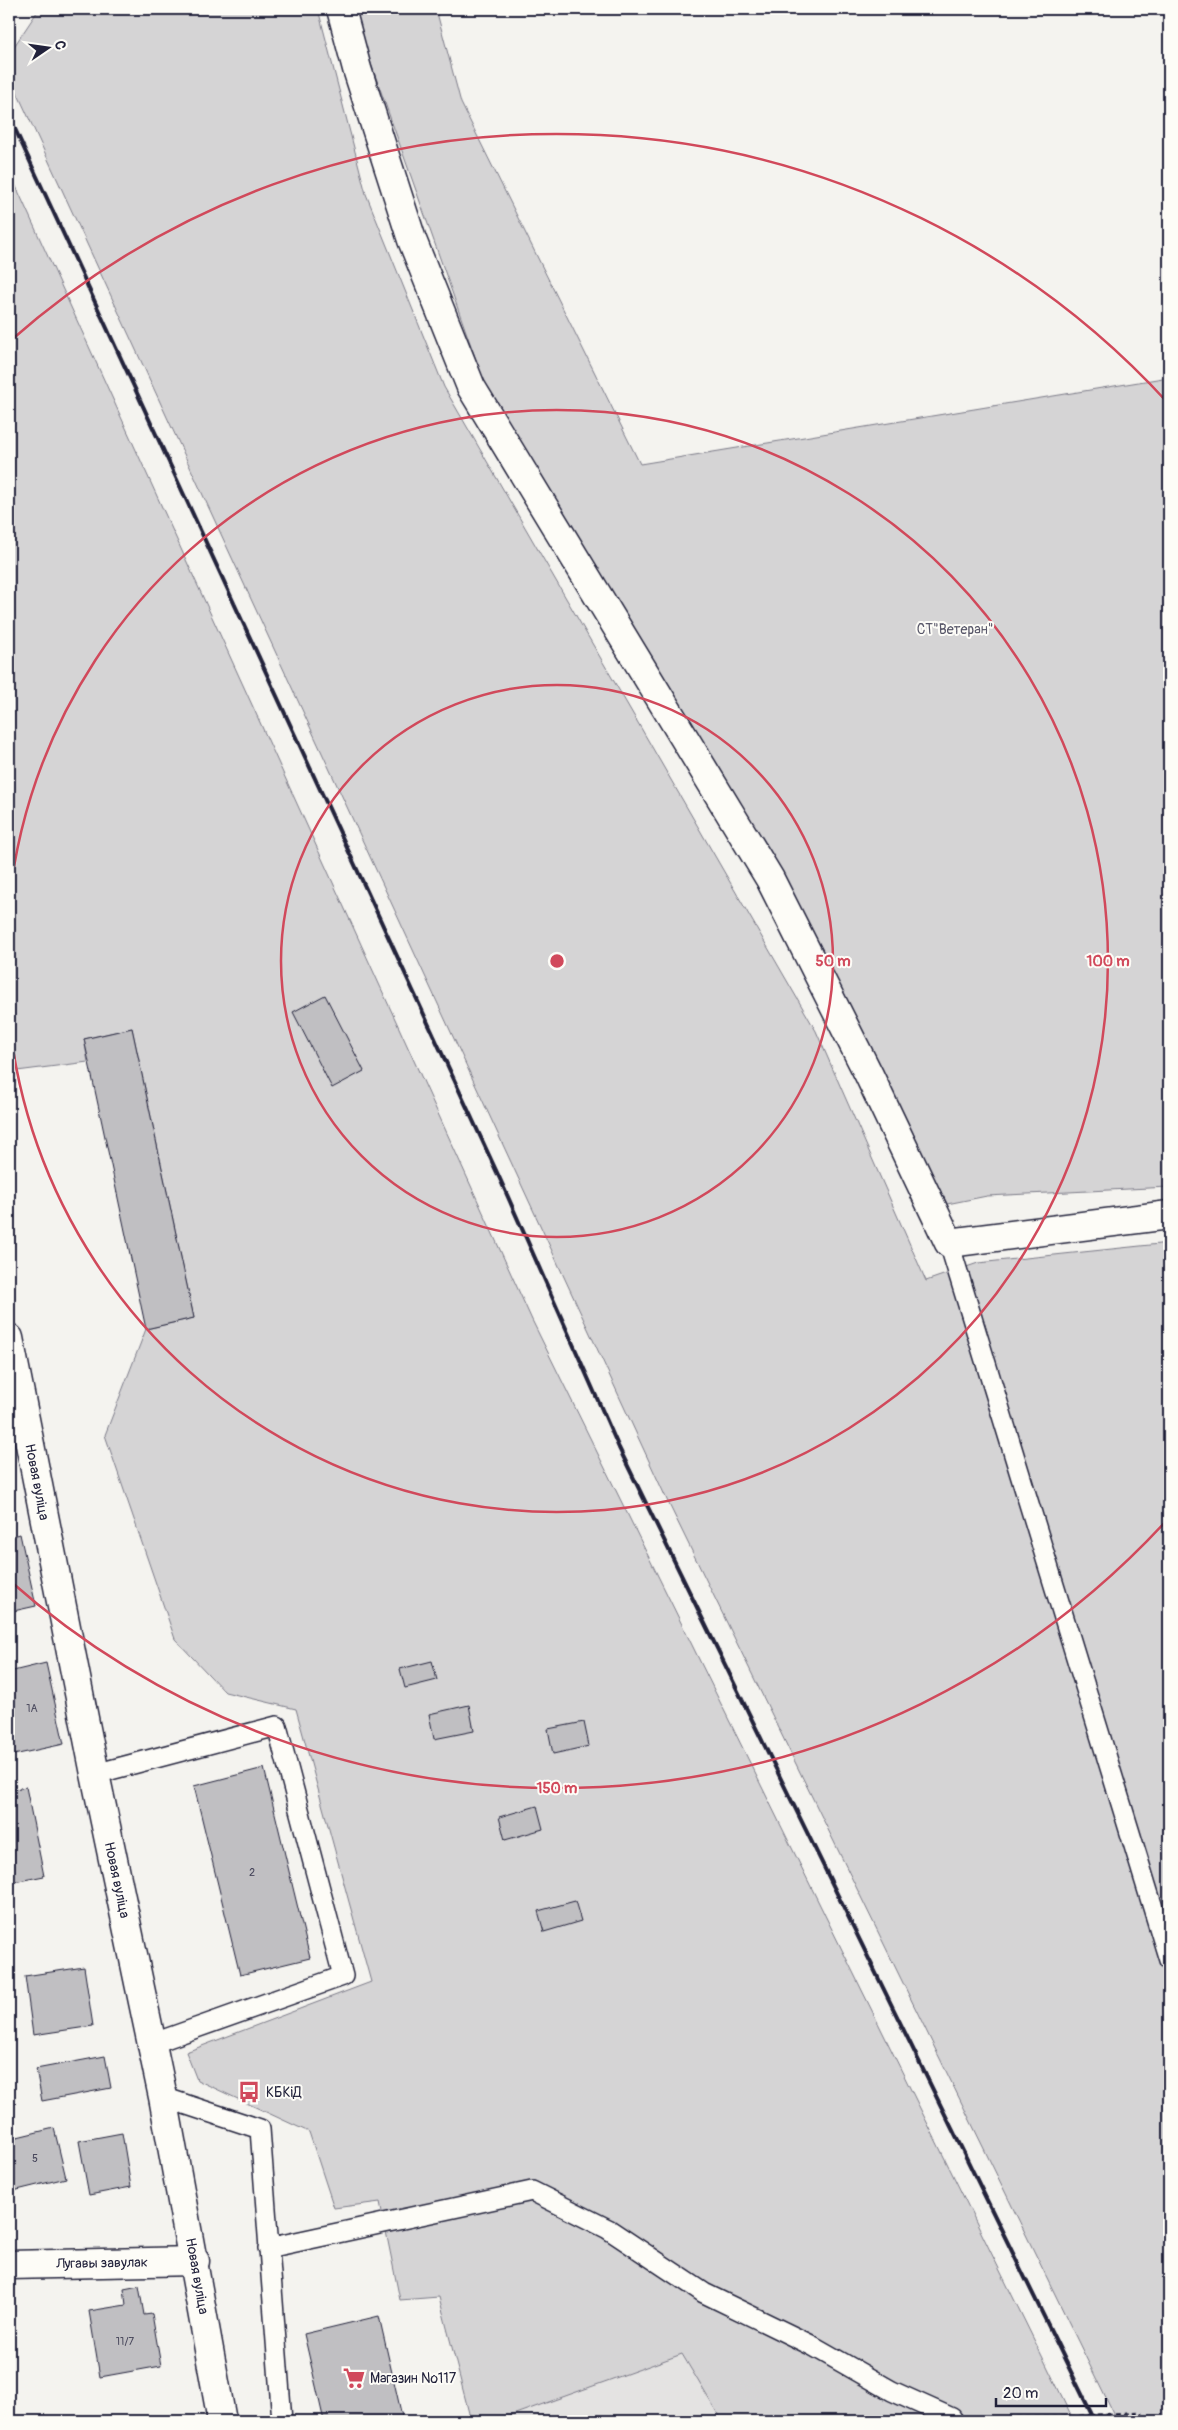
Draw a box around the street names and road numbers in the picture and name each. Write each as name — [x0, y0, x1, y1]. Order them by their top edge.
street label: Новая вуліца — [21, 1442, 53, 1522]
street label: Новая вуліца — [101, 1840, 133, 1920]
street label: Новая вуліца — [182, 2236, 212, 2316]
street label: Лугавы завулак — [55, 2254, 148, 2272]

